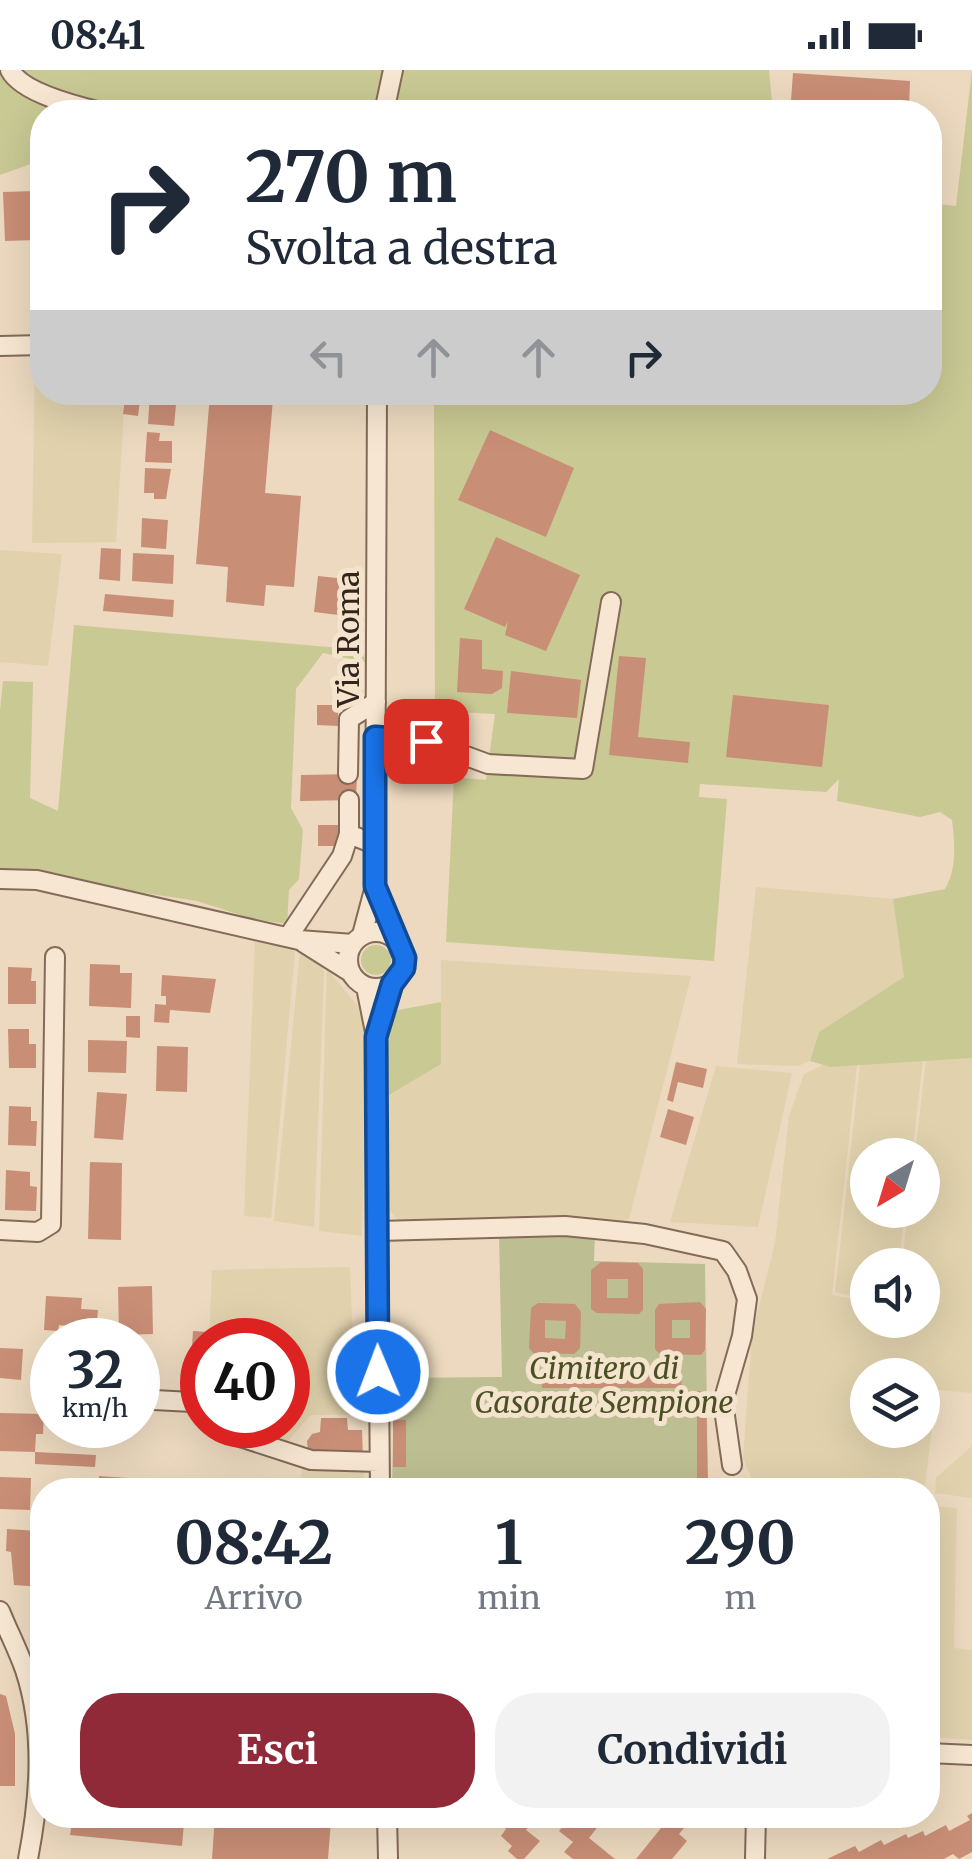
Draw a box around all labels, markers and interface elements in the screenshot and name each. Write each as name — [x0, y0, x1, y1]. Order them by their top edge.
text: 08:41 — [50, 12, 145, 59]
text: 270 m — [245, 133, 457, 221]
icon: right — [80, 140, 210, 270]
text: Svolta a destra — [245, 220, 558, 276]
icon: left — [301, 330, 356, 385]
icon: ahead — [406, 330, 461, 385]
icon: ahead — [511, 330, 566, 385]
icon: right — [616, 330, 671, 385]
street label: Via Roma — [329, 571, 367, 708]
pin — [384, 699, 469, 784]
icon: arrive — [399, 714, 454, 769]
north arrow — [850, 1138, 940, 1228]
map controls — [850, 1138, 940, 1448]
button: sound — [850, 1248, 940, 1338]
speed limit sign: 40 — [180, 1318, 310, 1448]
position arrow — [326, 1320, 430, 1424]
text: 32 — [67, 1339, 123, 1402]
park label: Cimitero di Casorate Sempione — [474, 1349, 734, 1421]
button: layers — [850, 1358, 940, 1448]
text: km/h — [62, 1392, 128, 1424]
text: 08:42 — [174, 1505, 333, 1580]
text: 1 — [495, 1505, 523, 1580]
text: 290 — [685, 1505, 796, 1580]
text: Arrivo — [205, 1578, 303, 1618]
text: min — [477, 1578, 541, 1618]
text: m — [724, 1578, 756, 1618]
button: Esci — [80, 1693, 475, 1808]
button: Condividi — [495, 1693, 890, 1808]

